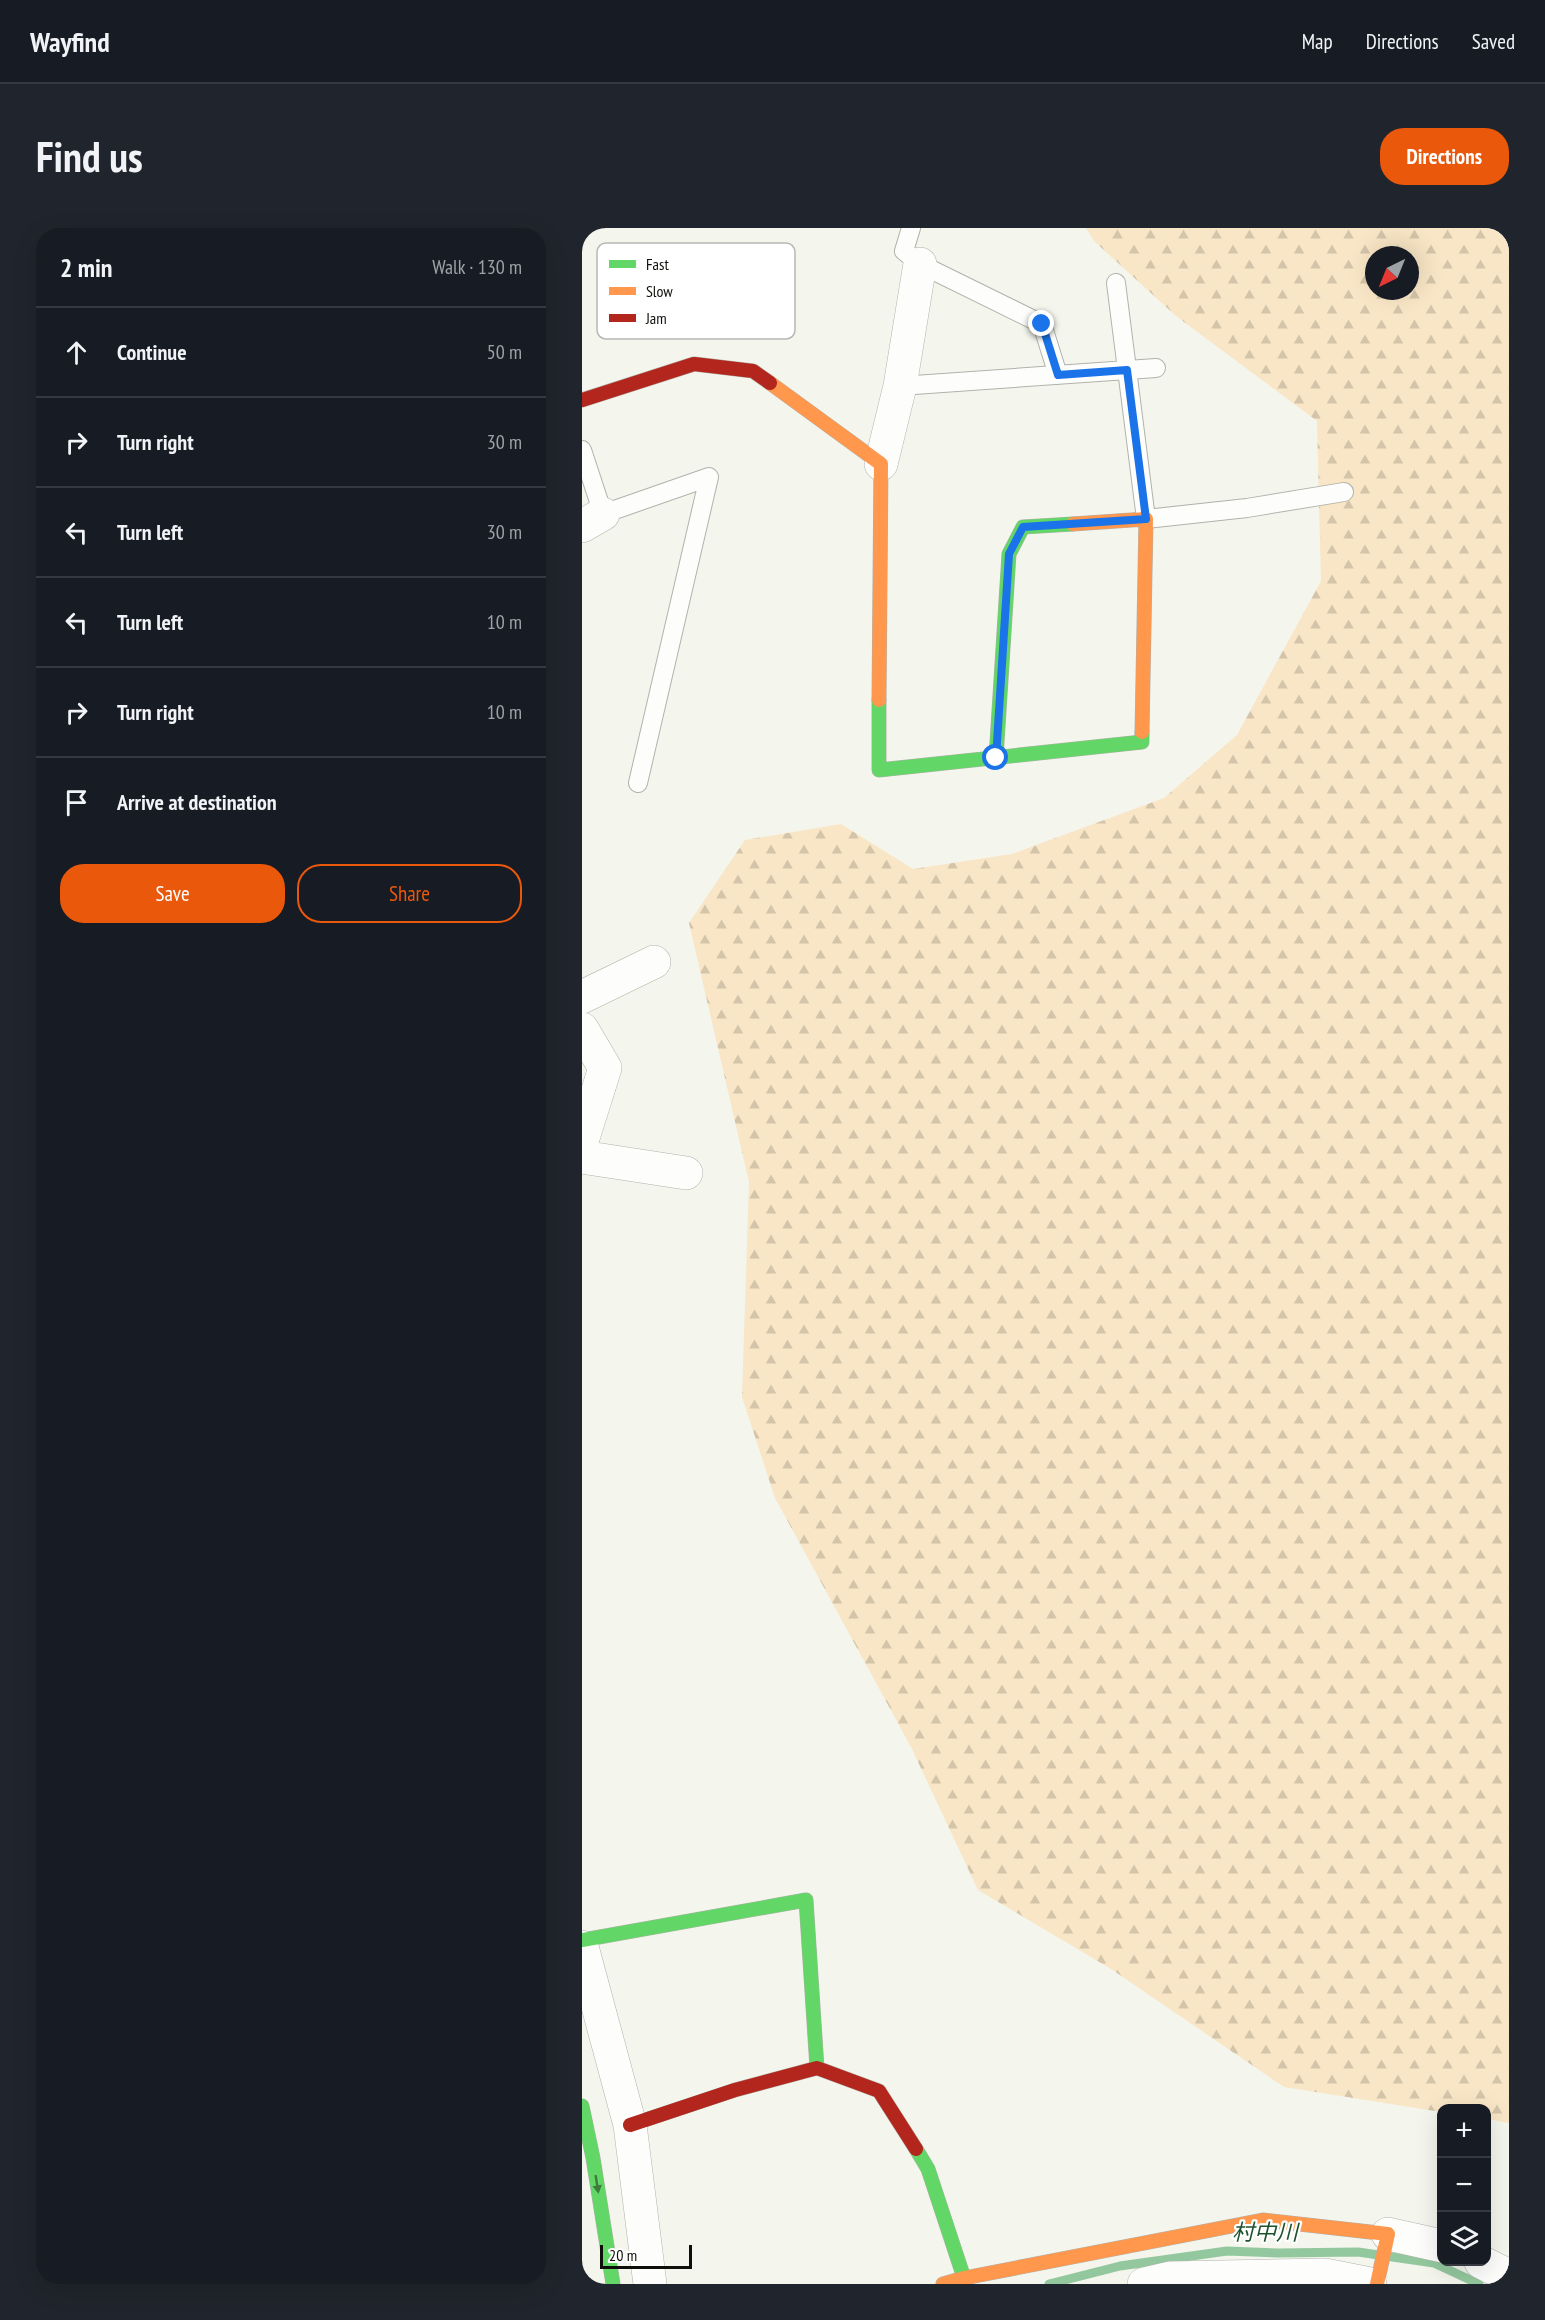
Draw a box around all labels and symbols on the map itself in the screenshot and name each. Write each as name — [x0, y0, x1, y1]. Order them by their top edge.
legend — [597, 243, 795, 339]
north arrow — [1365, 246, 1419, 300]
text: Fast — [646, 254, 669, 274]
text: Slow — [646, 281, 673, 301]
text: Jam — [645, 308, 667, 328]
route end — [1028, 310, 1054, 336]
route start — [982, 744, 1008, 770]
one-way arrow — [593, 2175, 602, 2194]
water label: 村中川 — [1232, 2218, 1300, 2246]
scale bar — [600, 2242, 692, 2270]

